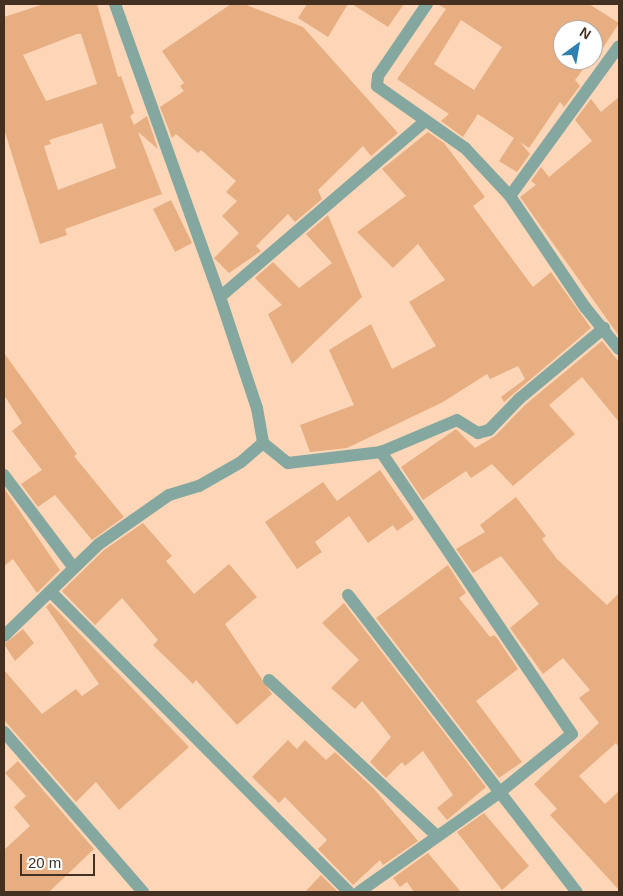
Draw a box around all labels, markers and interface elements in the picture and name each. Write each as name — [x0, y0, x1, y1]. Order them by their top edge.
north arrow — [553, 20, 603, 70]
text: N — [577, 24, 594, 43]
scale bar — [22, 844, 98, 876]
text: 20 m — [28, 854, 61, 871]

